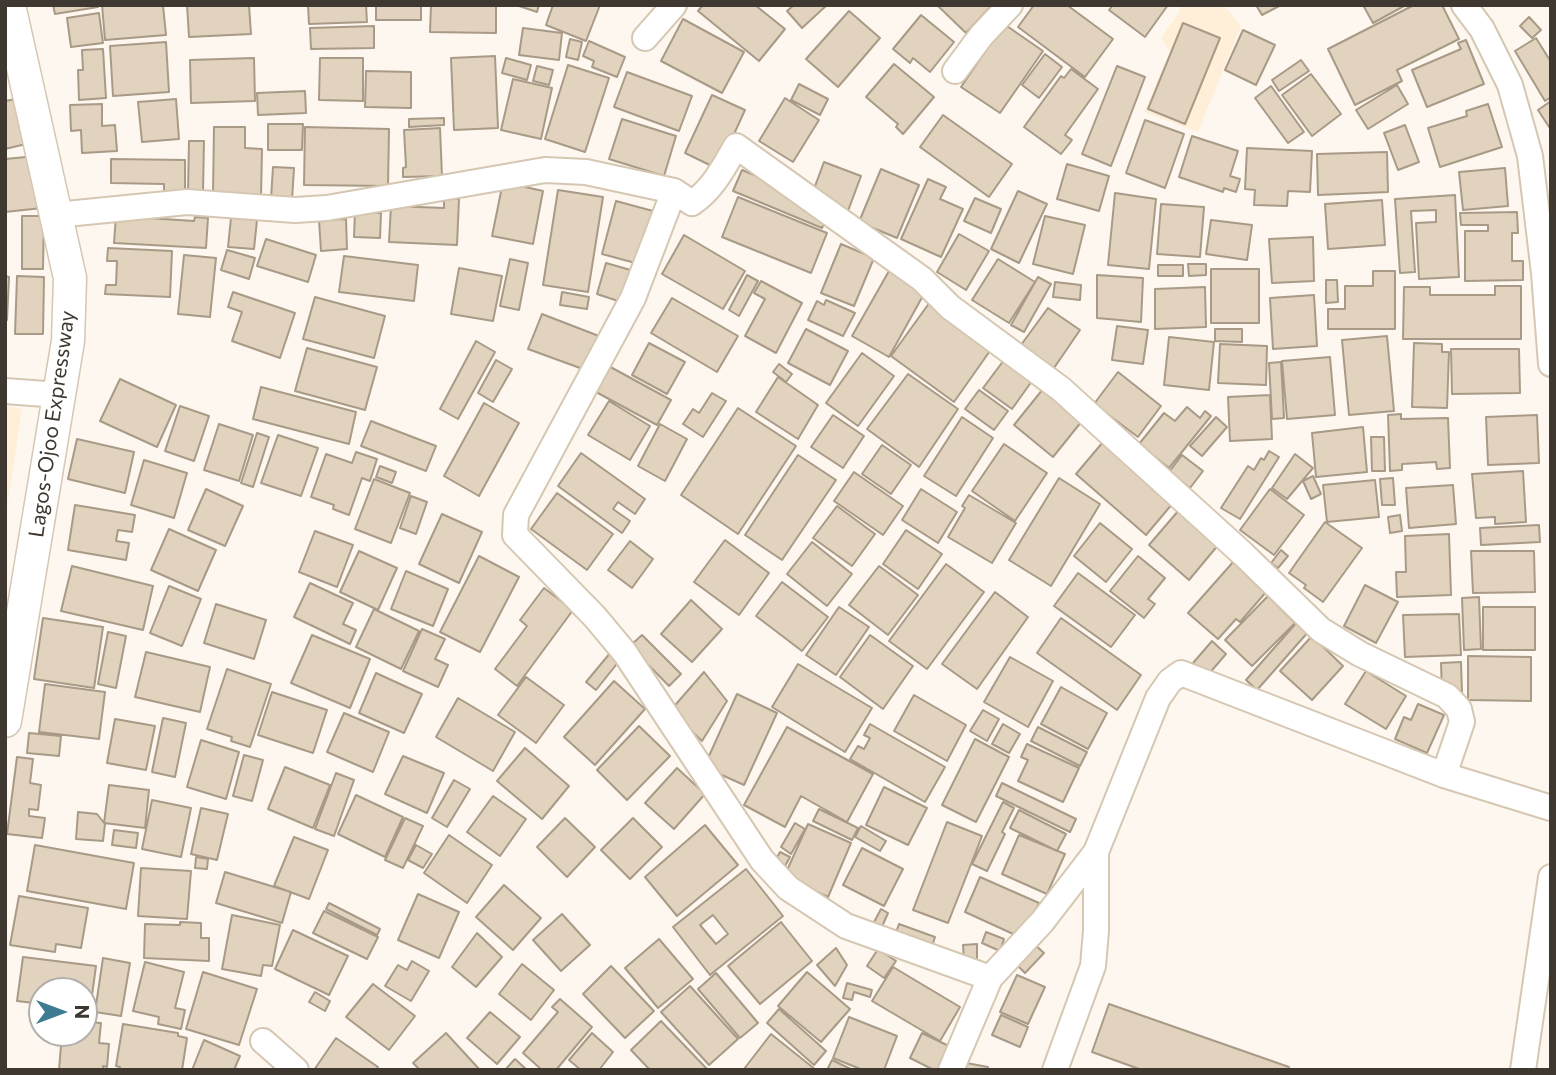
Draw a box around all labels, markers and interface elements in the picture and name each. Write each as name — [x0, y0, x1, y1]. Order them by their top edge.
street label: Lagos-Ojoo Expressway — [24, 309, 80, 539]
north arrow — [28, 977, 98, 1047]
text: N — [71, 1005, 94, 1019]

